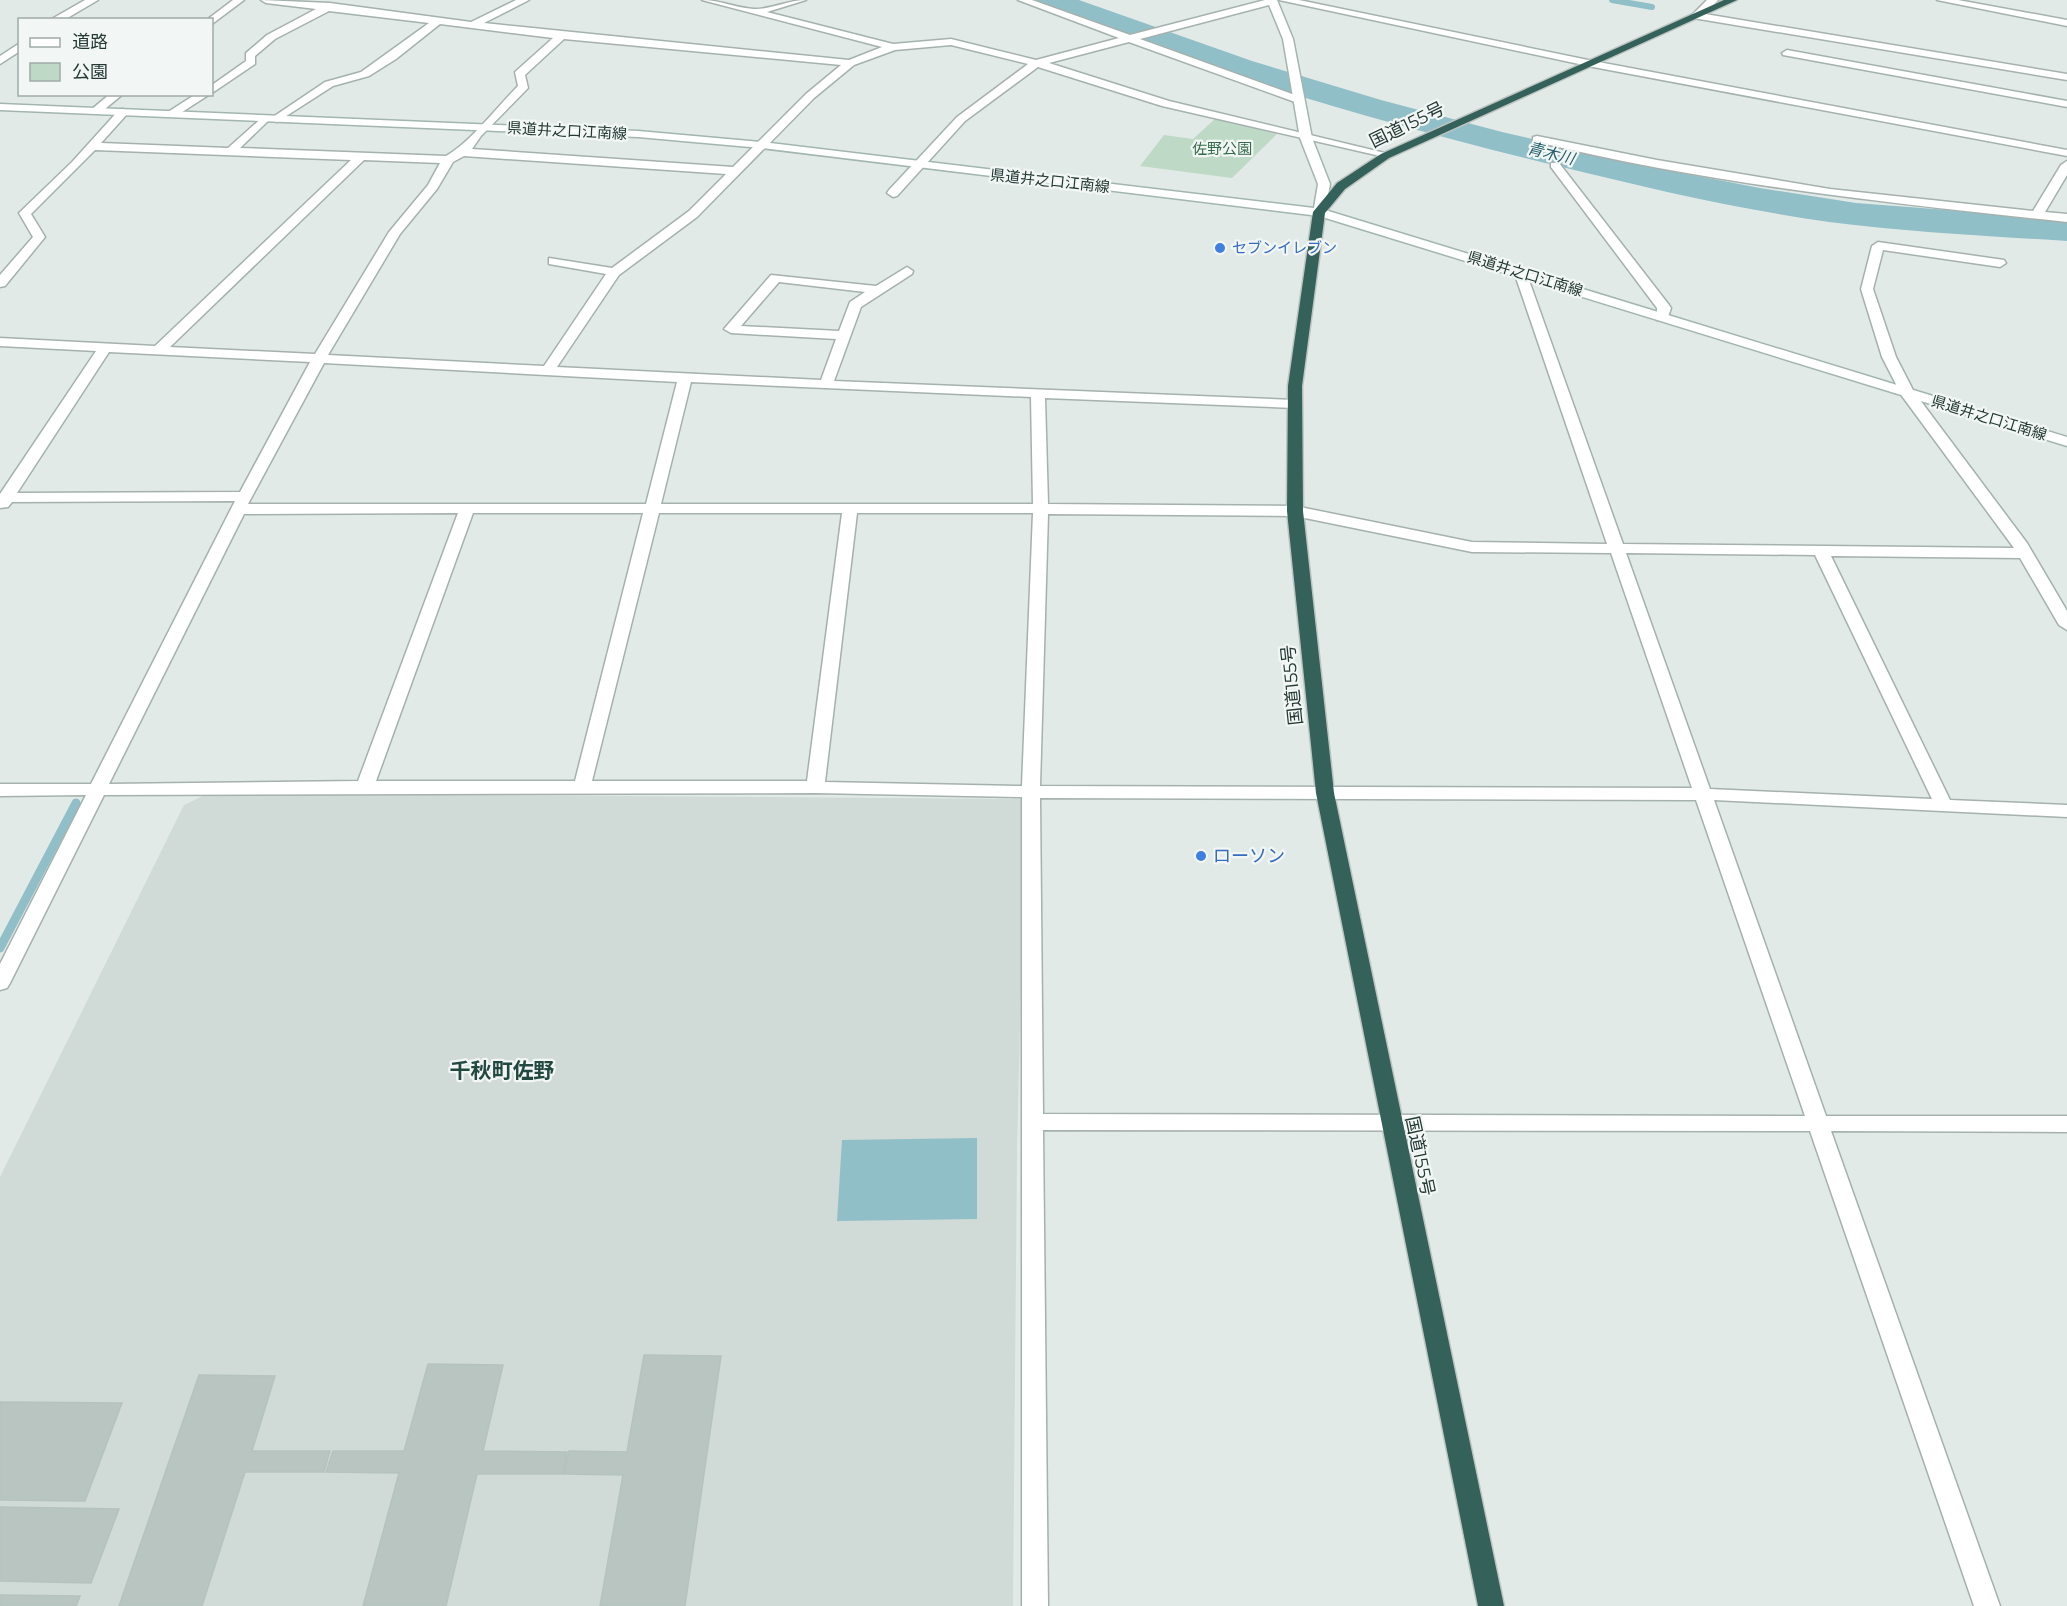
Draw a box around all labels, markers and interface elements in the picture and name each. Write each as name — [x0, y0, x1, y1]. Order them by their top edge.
legend — [18, 18, 213, 96]
text: 道路 — [72, 31, 108, 53]
text: 公園 — [72, 61, 108, 83]
street label: 国道155号 — [1366, 97, 1448, 153]
street label: 県道井之口江南線 — [507, 118, 627, 143]
water label: 青木川 — [1525, 138, 1578, 169]
park label: 佐野公園 — [1192, 139, 1252, 158]
street label: 県道井之口江南線 — [989, 165, 1111, 196]
place label: セブンイレブン — [1232, 238, 1337, 257]
marker: セブンイレブン — [1213, 241, 1227, 255]
street label: 県道井之口江南線 — [1465, 247, 1585, 300]
street label: 県道井之口江南線 — [1929, 391, 2049, 444]
street label: 国道155号 — [1277, 644, 1307, 726]
place label: ローソン — [1213, 845, 1285, 867]
marker: ローソン — [1194, 849, 1208, 863]
district label: 千秋町佐野 — [450, 1058, 555, 1083]
street label: 国道155号 — [1401, 1114, 1439, 1198]

